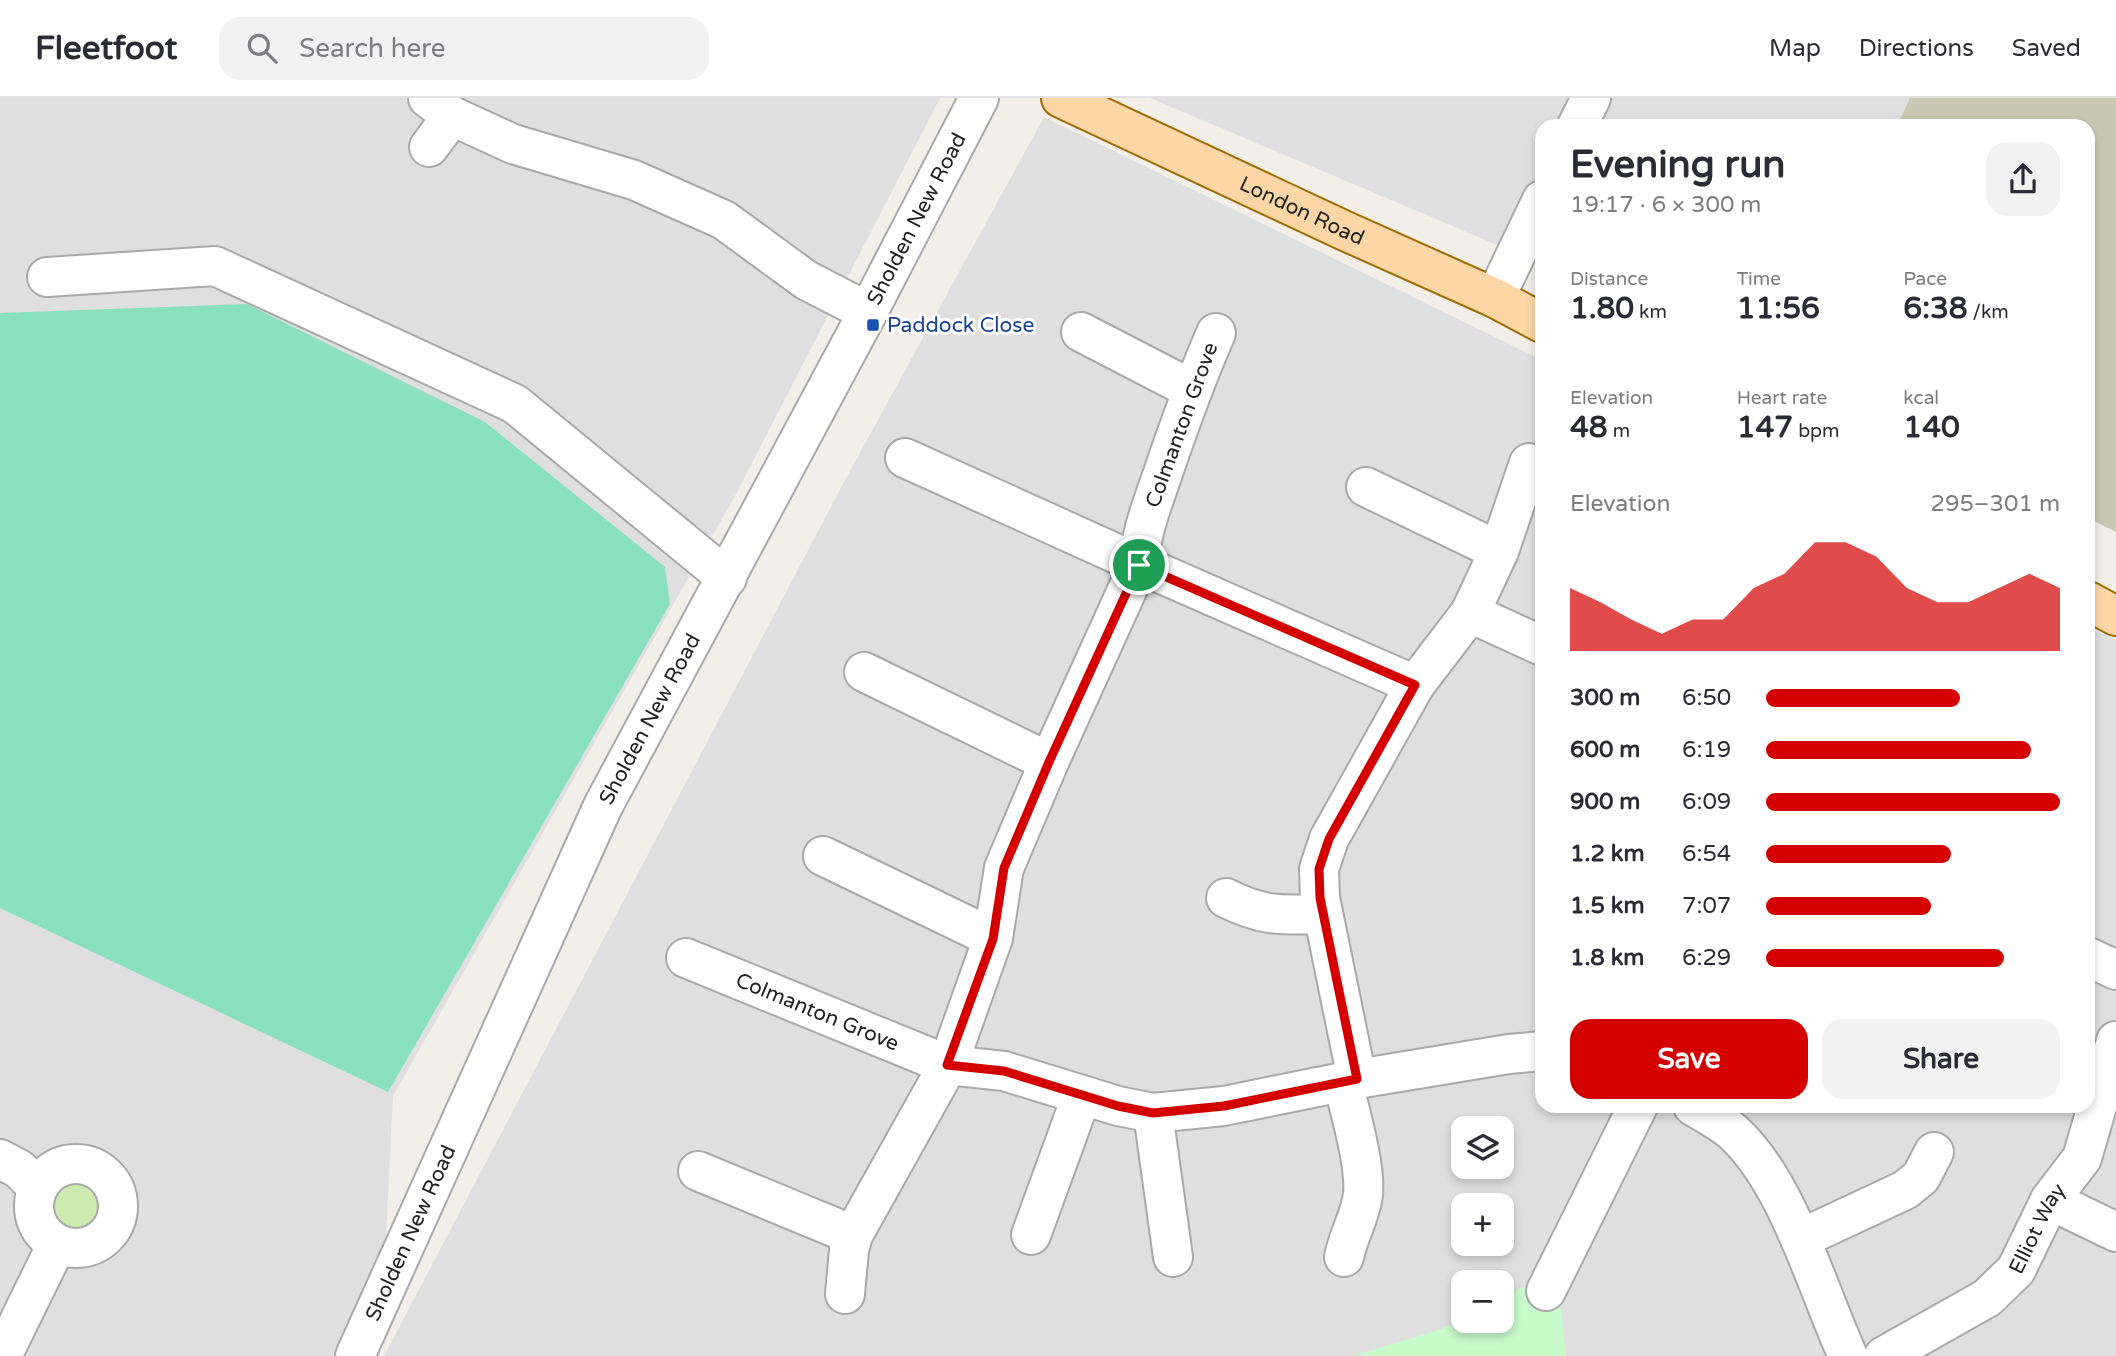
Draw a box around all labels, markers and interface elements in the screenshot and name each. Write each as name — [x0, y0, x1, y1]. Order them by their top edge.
search box — [219, 17, 709, 80]
text: Fleetfoot — [35, 29, 177, 68]
icon: search — [243, 29, 281, 67]
text: Search here — [299, 33, 445, 64]
text: Map — [1769, 34, 1821, 63]
text: Directions — [1859, 34, 1974, 63]
text: Saved — [2012, 34, 2081, 63]
street label: Sholden New Road — [861, 129, 971, 309]
text: Evening run — [1570, 142, 1785, 188]
button: share — [1986, 142, 2060, 216]
street label: London Road — [1236, 171, 1368, 250]
text: 19:17 · 6 × 300 m — [1570, 191, 1761, 219]
text: Distance — [1570, 268, 1648, 290]
text: Time — [1737, 268, 1781, 290]
text: Pace — [1903, 268, 1947, 290]
text: 1.80 — [1570, 290, 1634, 327]
text: 11:56 — [1737, 290, 1820, 327]
text: 6:38 — [1903, 290, 1968, 327]
text: km — [1634, 301, 1667, 323]
text: /km — [1968, 301, 2009, 323]
place label: Paddock Close — [887, 313, 1034, 338]
marker: Paddock Close — [865, 317, 881, 333]
street label: Colmanton Grove — [1141, 339, 1224, 511]
text: Elevation — [1570, 387, 1653, 409]
text: Heart rate — [1737, 387, 1827, 409]
text: kcal — [1903, 387, 1939, 409]
text: 48 — [1570, 409, 1608, 446]
text: 147 — [1737, 409, 1793, 446]
text: 140 — [1903, 409, 1960, 446]
text: m — [1608, 420, 1630, 442]
text: bpm — [1793, 420, 1840, 442]
text: Elevation — [1570, 490, 1671, 518]
text: 295–301 m — [1931, 490, 2060, 518]
pin — [1109, 535, 1169, 595]
icon: arrive — [1120, 546, 1158, 584]
street label: Sholden New Road — [594, 629, 706, 809]
text: 300 m — [1570, 684, 1640, 712]
text: 6:50 — [1682, 684, 1731, 712]
text: 600 m — [1570, 736, 1640, 764]
text: 6:19 — [1682, 736, 1731, 764]
text: 900 m — [1570, 788, 1640, 816]
text: 6:09 — [1682, 788, 1731, 816]
text: 1.2 km — [1570, 840, 1645, 868]
text: 6:54 — [1682, 840, 1731, 868]
text: 1.5 km — [1570, 892, 1645, 920]
text: 7:07 — [1682, 892, 1731, 920]
text: 1.8 km — [1570, 944, 1644, 972]
text: 6:29 — [1682, 944, 1731, 972]
street label: Colmanton Grove — [732, 967, 903, 1056]
button: Save — [1570, 1019, 1808, 1099]
button: Share — [1822, 1019, 2060, 1099]
map controls — [1451, 1116, 1514, 1333]
button: layers — [1451, 1116, 1514, 1179]
street label: Sholden New Road — [360, 1141, 461, 1325]
street label: Elliot Way — [2004, 1178, 2071, 1278]
button: + — [1451, 1193, 1514, 1256]
button: − — [1451, 1270, 1514, 1333]

